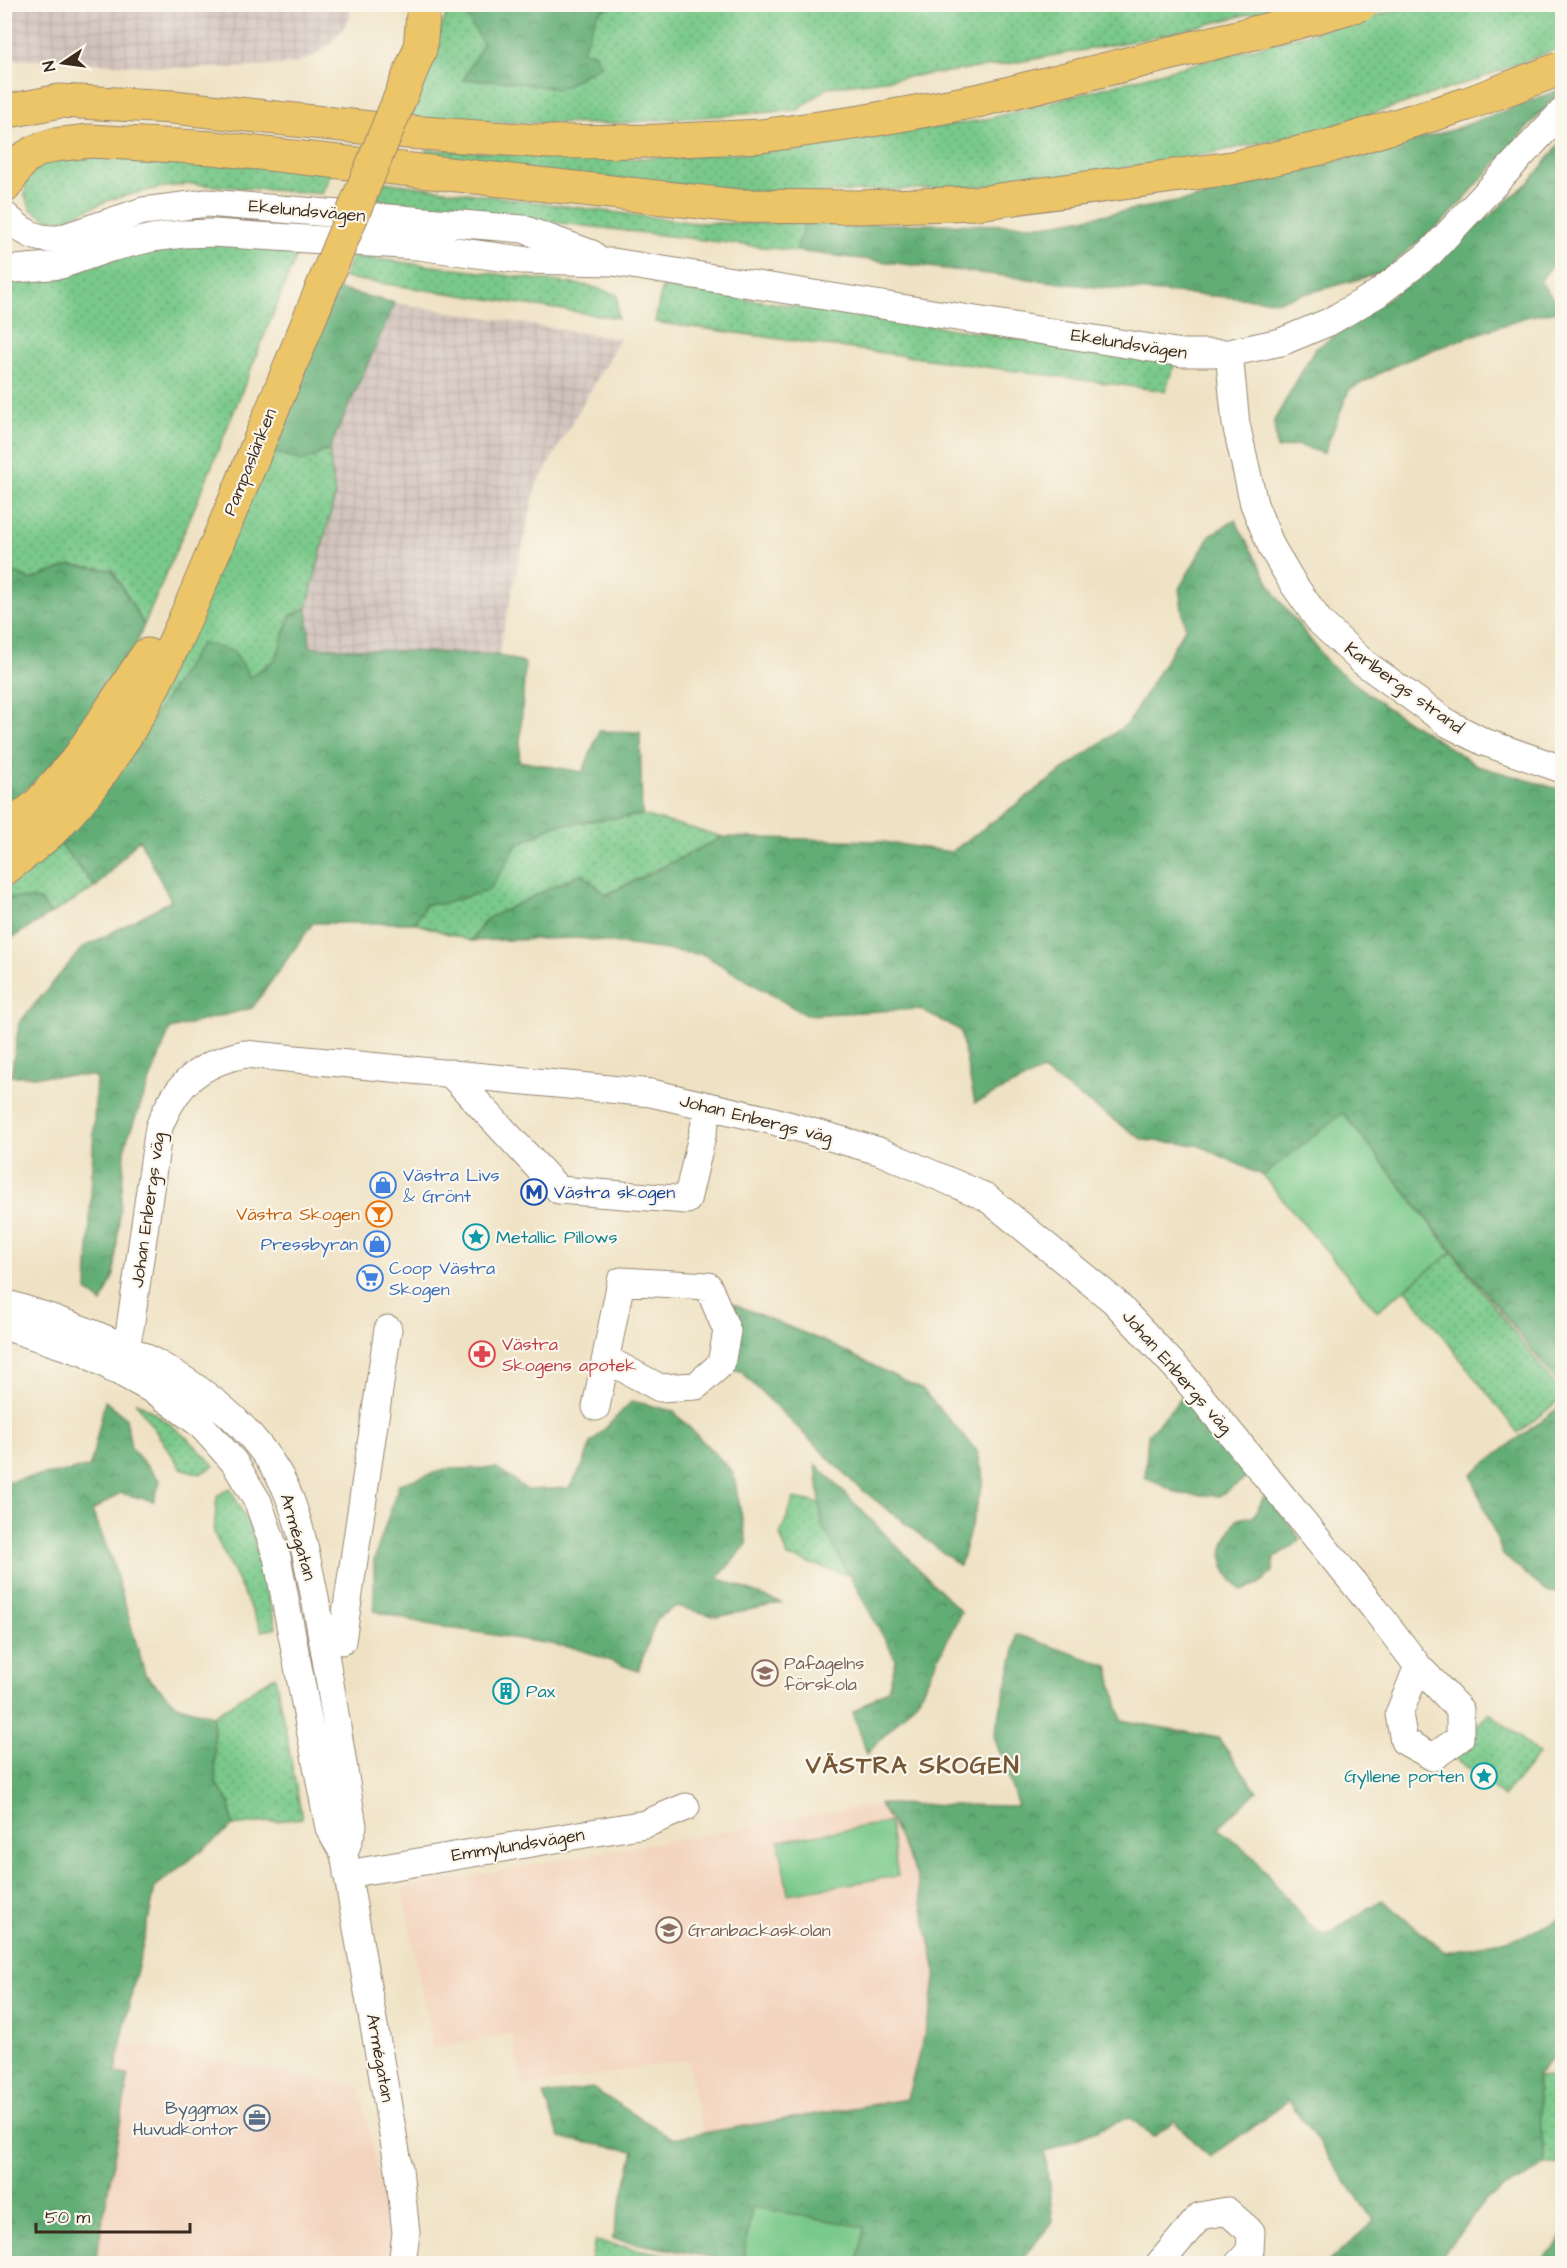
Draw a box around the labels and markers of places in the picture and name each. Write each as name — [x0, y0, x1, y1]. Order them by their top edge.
place label: Västra Livs & Grönt — [403, 1163, 500, 1209]
shop icon: Västra Livs & Grönt — [368, 1170, 398, 1200]
metro station icon: Västra skogen — [519, 1177, 549, 1207]
place label: Västra skogen — [554, 1180, 675, 1206]
bar icon: Västra Skogen — [364, 1199, 394, 1229]
place label: Västra Skogen — [236, 1202, 360, 1228]
place icon: Metallic Pillows — [461, 1222, 491, 1252]
place label: Metallic Pillows — [496, 1225, 618, 1250]
shop icon: Pressbyrån — [362, 1229, 392, 1259]
place label: Pressbyrån — [261, 1232, 358, 1258]
place label: Coop Västra Skogen — [389, 1256, 495, 1303]
supermarket icon: Coop Västra Skogen — [355, 1263, 385, 1293]
place label: Västra Skogens apotek — [502, 1332, 636, 1379]
pharmacy icon: Västra Skogens apotek — [467, 1339, 497, 1369]
place label: Påfågelns förskola — [784, 1651, 864, 1697]
school or university icon: Påfågelns förskola — [750, 1658, 780, 1688]
building icon: Pax — [491, 1676, 521, 1706]
place label: Pax — [526, 1679, 556, 1704]
place icon: Gyllene porten — [1469, 1761, 1499, 1791]
place label: Gyllene porten — [1344, 1764, 1464, 1790]
school or university icon: Granbackaskolan — [654, 1915, 684, 1945]
place label: Granbackaskolan — [688, 1918, 831, 1943]
place label: Byggmax Huvudkontor — [133, 2096, 239, 2142]
office icon: Byggmax Huvudkontor — [242, 2103, 272, 2133]

